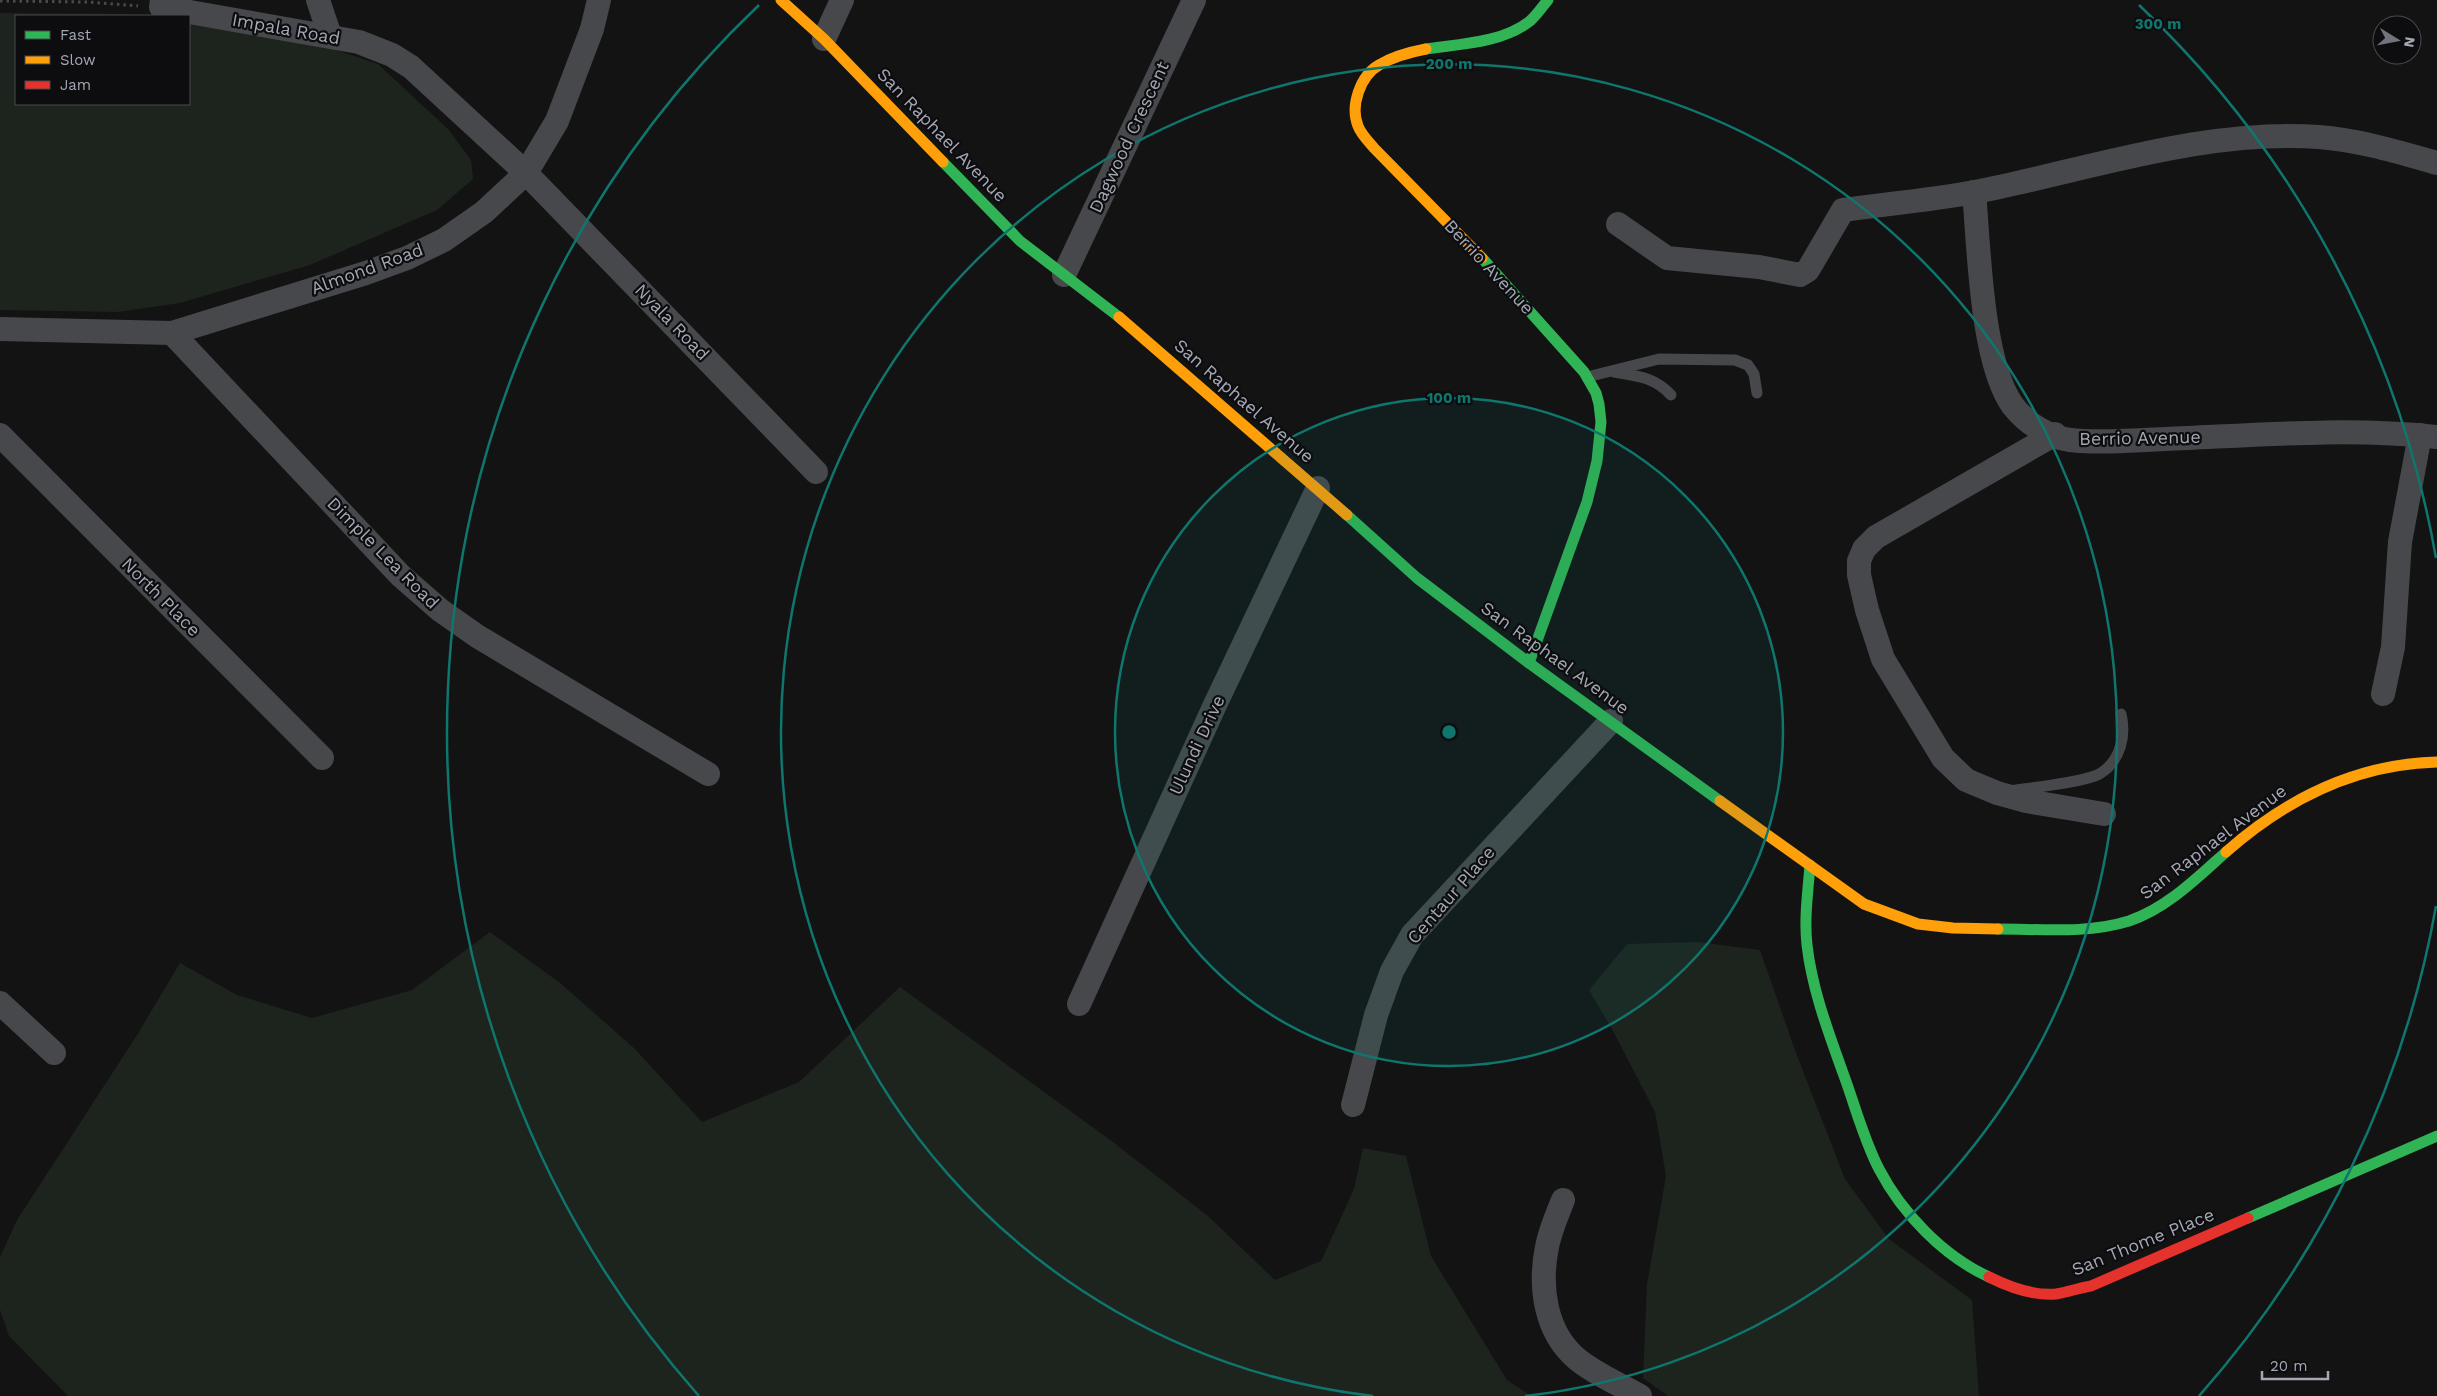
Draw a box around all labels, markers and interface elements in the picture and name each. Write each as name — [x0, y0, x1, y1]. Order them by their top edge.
street label: Impala Road — [230, 9, 342, 48]
legend — [15, 15, 190, 105]
text: 300 m — [2135, 15, 2181, 33]
north arrow — [2372, 15, 2422, 65]
text: Fast — [60, 26, 92, 44]
text: N — [2401, 36, 2419, 49]
text: Slow — [60, 51, 96, 69]
text: 200 m — [1426, 55, 1472, 73]
street label: Dagwood Crescent — [1084, 57, 1173, 216]
street label: San Raphael Avenue — [873, 63, 1012, 206]
text: Jam — [60, 76, 91, 94]
street label: Berrio Avenue — [1440, 215, 1538, 318]
street label: Almond Road — [308, 239, 426, 299]
street label: Nyala Road — [631, 279, 714, 364]
street label: San Raphael Avenue — [1170, 334, 1318, 467]
text: 100 m — [1427, 389, 1471, 407]
street label: Berrio Avenue — [2079, 426, 2201, 449]
street label: Dimple Lea Road — [323, 493, 443, 613]
street label: North Place — [118, 553, 205, 640]
street label: San Raphael Avenue — [1477, 597, 1633, 718]
street label: Ulundi Drive — [1164, 692, 1229, 798]
centre of rings — [1440, 723, 1458, 741]
street label: San Raphael Avenue — [2135, 780, 2290, 904]
street label: Centaur Place — [1402, 841, 1499, 948]
street label: San Thome Place — [2069, 1203, 2217, 1280]
scale bar — [2262, 1348, 2328, 1380]
text: 20 m — [2270, 1357, 2308, 1375]

